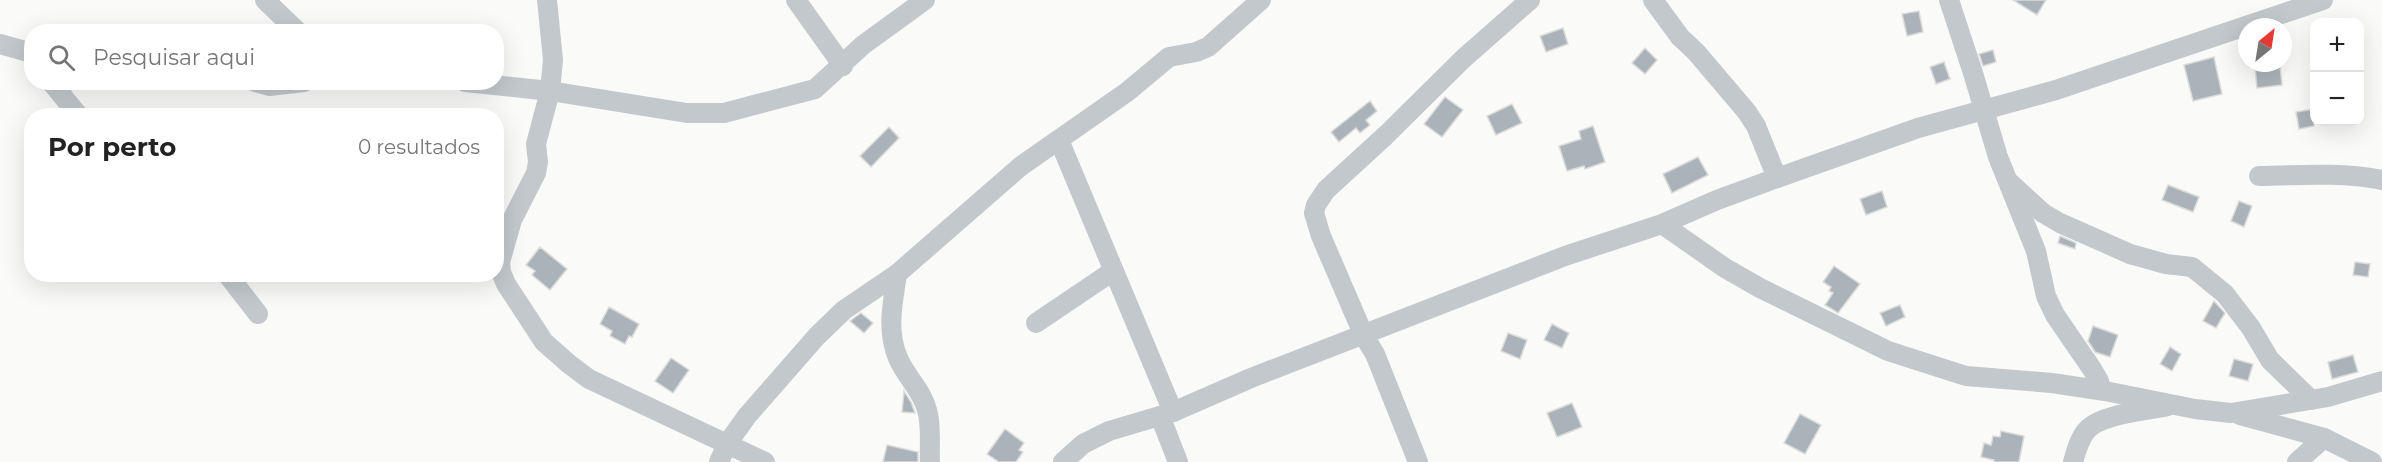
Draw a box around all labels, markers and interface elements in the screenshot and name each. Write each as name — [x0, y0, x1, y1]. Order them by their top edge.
north arrow — [2238, 18, 2292, 72]
map controls — [2310, 18, 2364, 126]
button: + — [2310, 18, 2364, 72]
search box — [24, 24, 504, 90]
icon: search — [45, 41, 78, 74]
text: Pesquisar aqui — [93, 44, 255, 71]
button: − — [2310, 72, 2364, 126]
text: Por perto — [48, 131, 176, 163]
text: 0 resultados — [358, 135, 480, 159]

